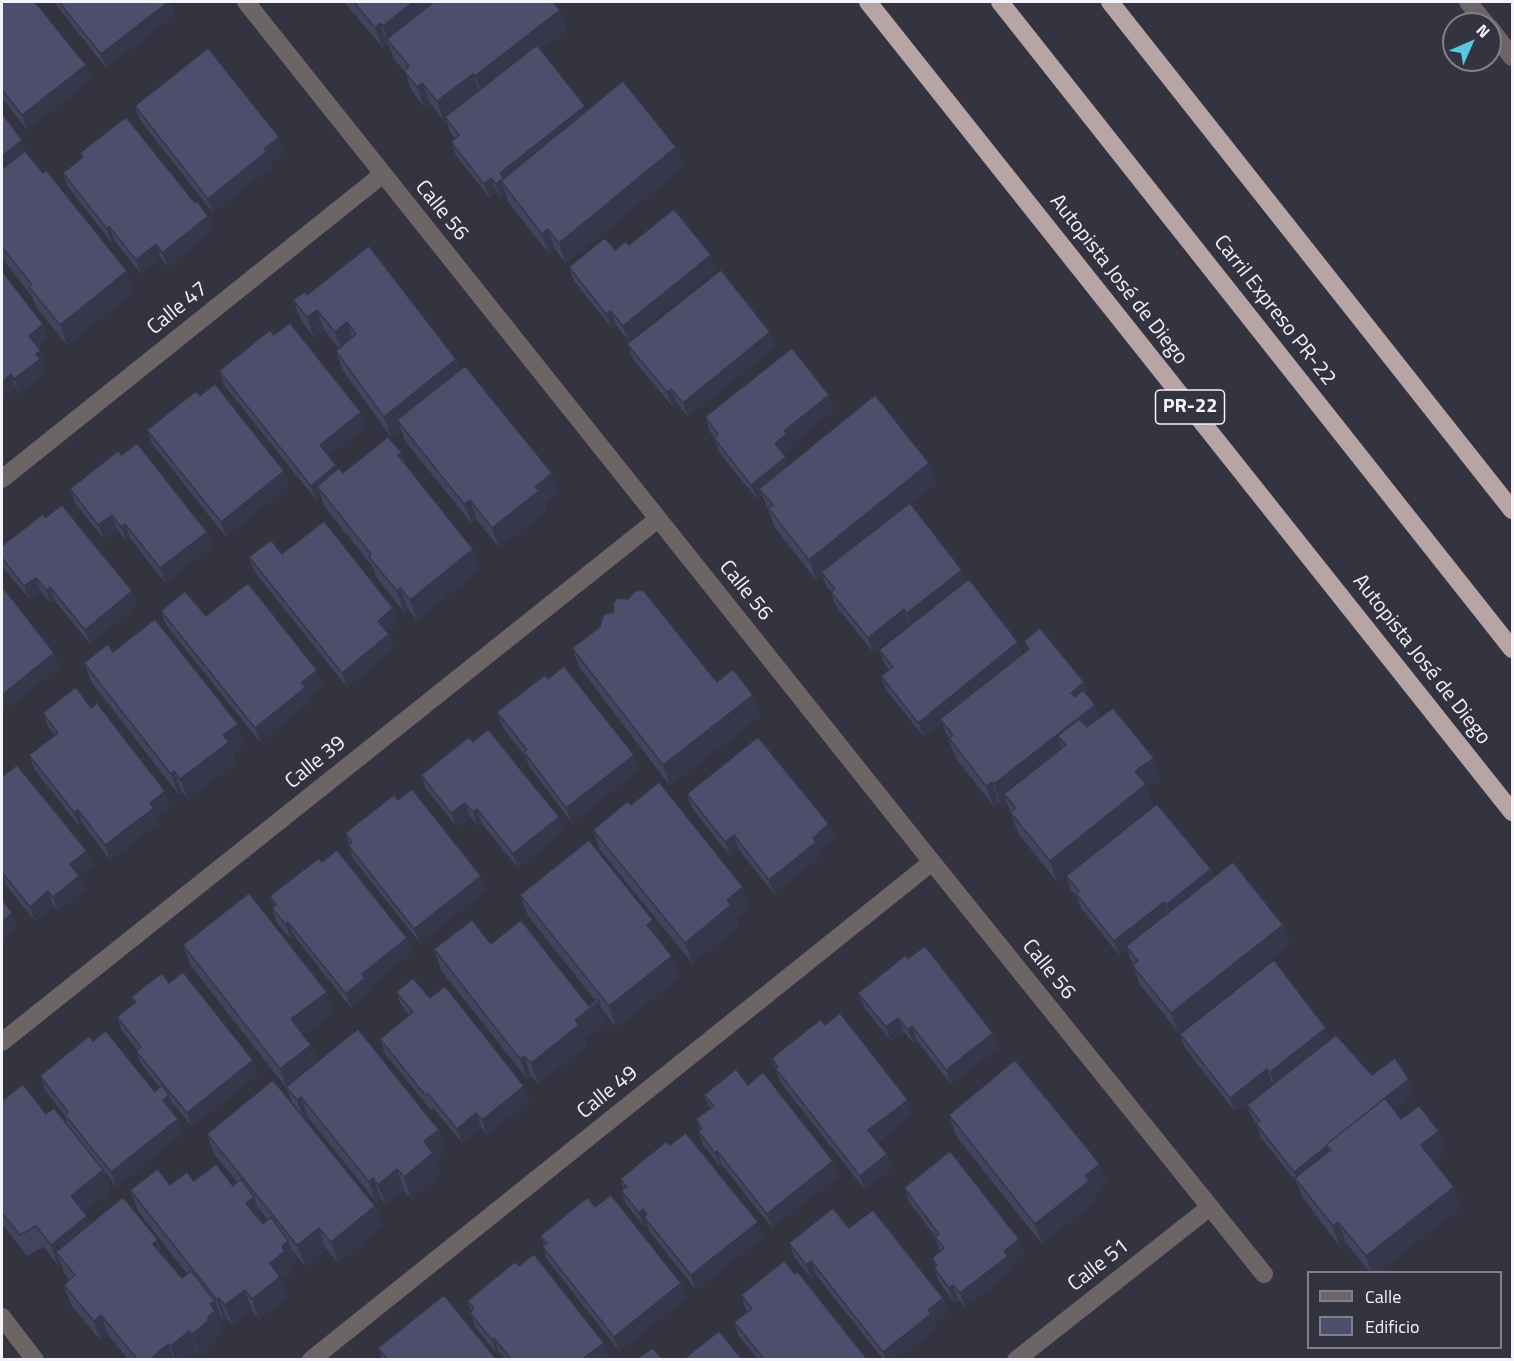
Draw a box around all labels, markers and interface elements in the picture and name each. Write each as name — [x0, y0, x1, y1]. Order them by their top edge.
north arrow — [1442, 12, 1502, 72]
text: N — [1471, 18, 1496, 43]
street label: Calle 56 — [409, 176, 473, 246]
street label: Autopista José de Diego — [1044, 190, 1192, 370]
street label: Carril Expreso PR-22 — [1208, 231, 1340, 391]
street label: Calle 47 — [143, 277, 213, 341]
road number: PR-22 — [1156, 390, 1224, 424]
street label: Calle 56 — [713, 556, 777, 626]
street label: Autopista José de Diego — [1347, 570, 1495, 750]
street label: Calle 39 — [281, 731, 351, 795]
street label: Calle 56 — [1016, 935, 1080, 1005]
street label: Calle 49 — [573, 1061, 643, 1125]
street label: Calle 51 — [1064, 1234, 1134, 1298]
legend — [1307, 1271, 1502, 1349]
text: Calle — [1365, 1283, 1401, 1310]
text: Edificio — [1365, 1313, 1419, 1340]

